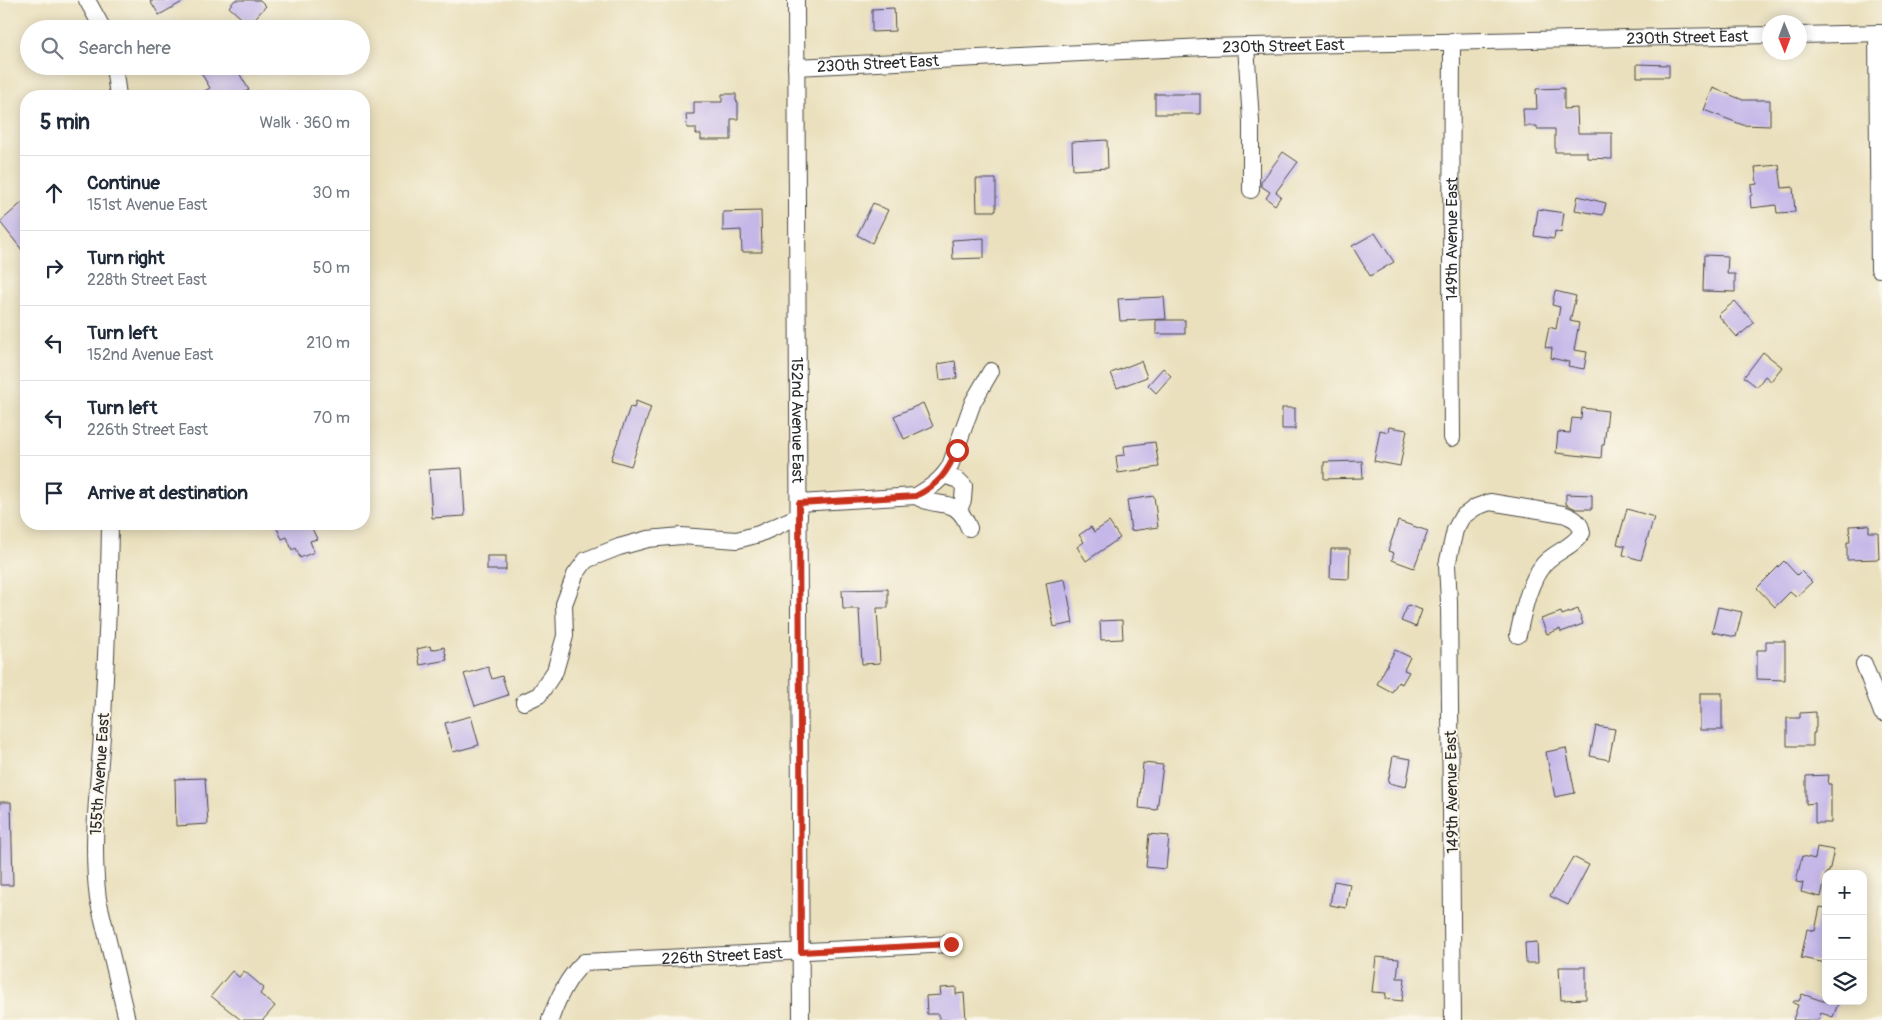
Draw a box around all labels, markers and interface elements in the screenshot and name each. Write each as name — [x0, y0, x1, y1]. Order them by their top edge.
north arrow — [1762, 15, 1807, 60]
search box — [20, 20, 370, 75]
street label: 230th Street East — [1626, 26, 1749, 49]
icon: search — [38, 34, 66, 62]
street label: 230th Street East — [1222, 35, 1345, 58]
text: Search here — [78, 36, 171, 60]
street label: 230th Street East — [816, 51, 940, 77]
text: 5 min — [40, 109, 90, 136]
text: Walk · 360 m — [259, 113, 350, 133]
text: Continue — [87, 171, 160, 195]
street label: 149th Avenue East — [1442, 177, 1462, 301]
icon: ahead — [40, 179, 68, 207]
text: 30 m — [312, 183, 350, 203]
text: 151st Avenue East — [87, 195, 207, 215]
text: Turn right — [87, 246, 165, 270]
icon: right — [40, 254, 68, 282]
text: 50 m — [313, 258, 350, 278]
text: 228th Street East — [87, 270, 207, 290]
text: Turn left — [87, 321, 157, 345]
icon: left — [40, 329, 68, 357]
text: 210 m — [306, 333, 350, 353]
text: 152nd Avenue East — [87, 345, 213, 365]
street label: 152nd Avenue East — [787, 357, 807, 484]
text: Turn left — [87, 396, 157, 420]
icon: left — [40, 404, 68, 432]
text: 70 m — [313, 408, 350, 428]
text: 226th Street East — [87, 420, 208, 440]
route start — [946, 439, 969, 462]
icon: arrive — [40, 479, 68, 507]
text: Arrive at destination — [87, 481, 248, 505]
street label: 155th Avenue East — [86, 711, 114, 836]
street label: 149th Avenue East — [1441, 730, 1463, 854]
map controls — [1822, 870, 1867, 1005]
button: + — [1822, 870, 1867, 915]
button: − — [1822, 915, 1867, 960]
route end — [940, 933, 963, 956]
street label: 226th Street East — [661, 943, 783, 969]
button: layers — [1822, 960, 1867, 1005]

